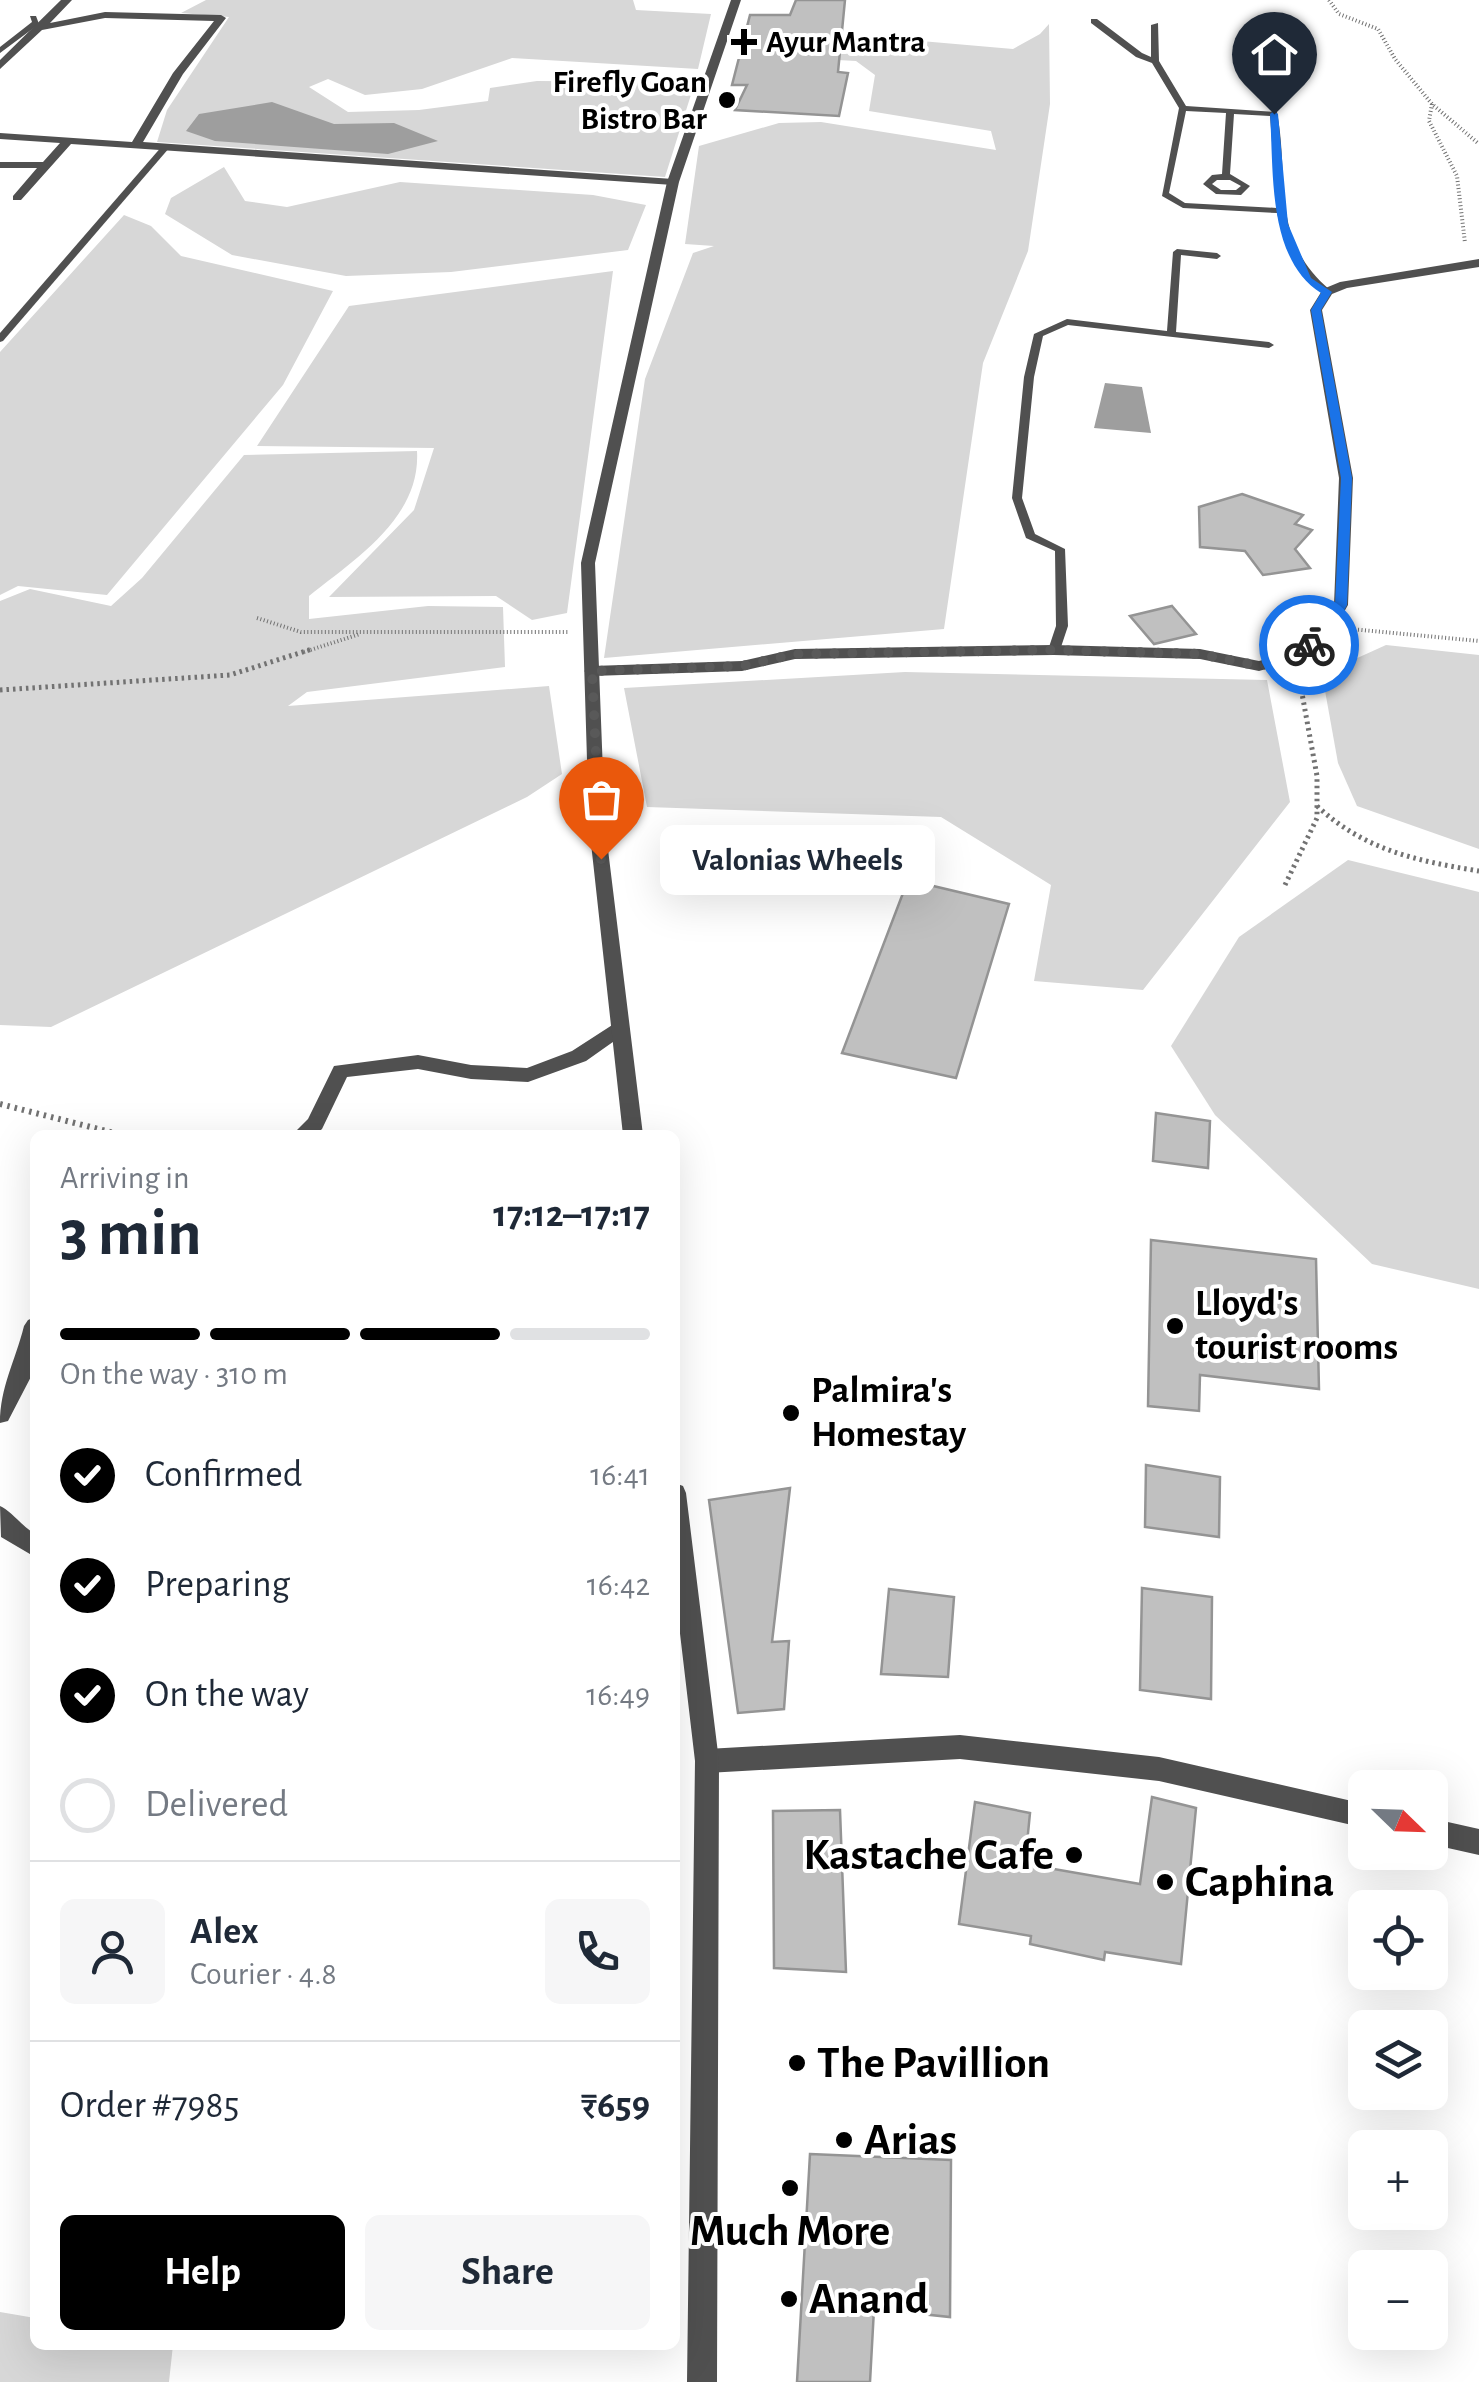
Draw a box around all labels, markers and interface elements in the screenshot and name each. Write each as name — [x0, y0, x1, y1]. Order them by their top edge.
pin — [1232, 12, 1317, 115]
place label: Ayur Mantra — [766, 26, 926, 58]
icon: home — [1247, 27, 1302, 82]
marker: Ayur Mantra — [731, 29, 757, 55]
place label: Firefly Goan Bistro Bar — [553, 66, 707, 135]
marker: Firefly Goan Bistro Bar — [716, 89, 738, 111]
courier — [1259, 595, 1359, 695]
icon: bike — [1282, 618, 1337, 673]
pin — [559, 757, 644, 860]
icon: bag — [574, 772, 629, 827]
callout: Valonias Wheels — [661, 824, 936, 894]
text: Valonias Wheels — [692, 844, 903, 876]
text: Arriving in — [60, 1162, 189, 1194]
text: 17:12–17:17 — [493, 1196, 650, 1234]
text: 3 min — [60, 1202, 202, 1267]
place label: Lloyd's tourist rooms — [1195, 1285, 1398, 1367]
marker: Lloyd's tourist rooms — [1164, 1315, 1186, 1337]
text: On the way · 310 m — [60, 1358, 288, 1390]
place label: Palmira's Homestay — [811, 1372, 966, 1454]
marker: Palmira's Homestay — [780, 1402, 802, 1424]
icon: check — [60, 1448, 115, 1503]
text: Confirmed — [145, 1456, 302, 1494]
text: 16:41 — [590, 1459, 650, 1491]
icon: check — [60, 1558, 115, 1613]
text: Preparing — [145, 1566, 290, 1604]
text: 16:42 — [587, 1569, 650, 1601]
icon: check — [60, 1668, 115, 1723]
text: On the way — [145, 1676, 309, 1714]
text: 16:49 — [586, 1679, 650, 1711]
north arrow — [1348, 1770, 1448, 1870]
map controls — [1348, 1770, 1448, 2350]
text: Delivered — [145, 1786, 288, 1824]
place label: Kastache Cafe — [803, 1833, 1054, 1878]
marker: Kastache Cafe — [1063, 1844, 1085, 1866]
place label: Caphina — [1185, 1860, 1334, 1905]
marker: Caphina — [1154, 1871, 1176, 1893]
button: locate — [1348, 1890, 1448, 1990]
button: person — [60, 1899, 165, 2004]
button: phone — [545, 1899, 650, 2004]
text: Alex — [190, 1913, 259, 1951]
text: Courier · 4.8 — [190, 1958, 337, 1990]
button: layers — [1348, 2010, 1448, 2110]
place label: The Pavillion — [817, 2041, 1050, 2086]
marker: The Pavillion — [786, 2052, 808, 2074]
text: Order #7985 — [60, 2087, 239, 2125]
text: ₹659 — [581, 2087, 650, 2125]
place label: Arias — [864, 2118, 957, 2163]
marker: Arias — [833, 2129, 855, 2151]
button: + — [1348, 2130, 1448, 2230]
marker: Much More — [779, 2177, 801, 2199]
place label: Much More — [690, 2209, 890, 2254]
button: Help — [60, 2215, 345, 2330]
button: Share — [365, 2215, 650, 2330]
button: − — [1348, 2250, 1448, 2350]
place label: Anand — [809, 2277, 928, 2322]
marker: Anand — [778, 2288, 800, 2310]

